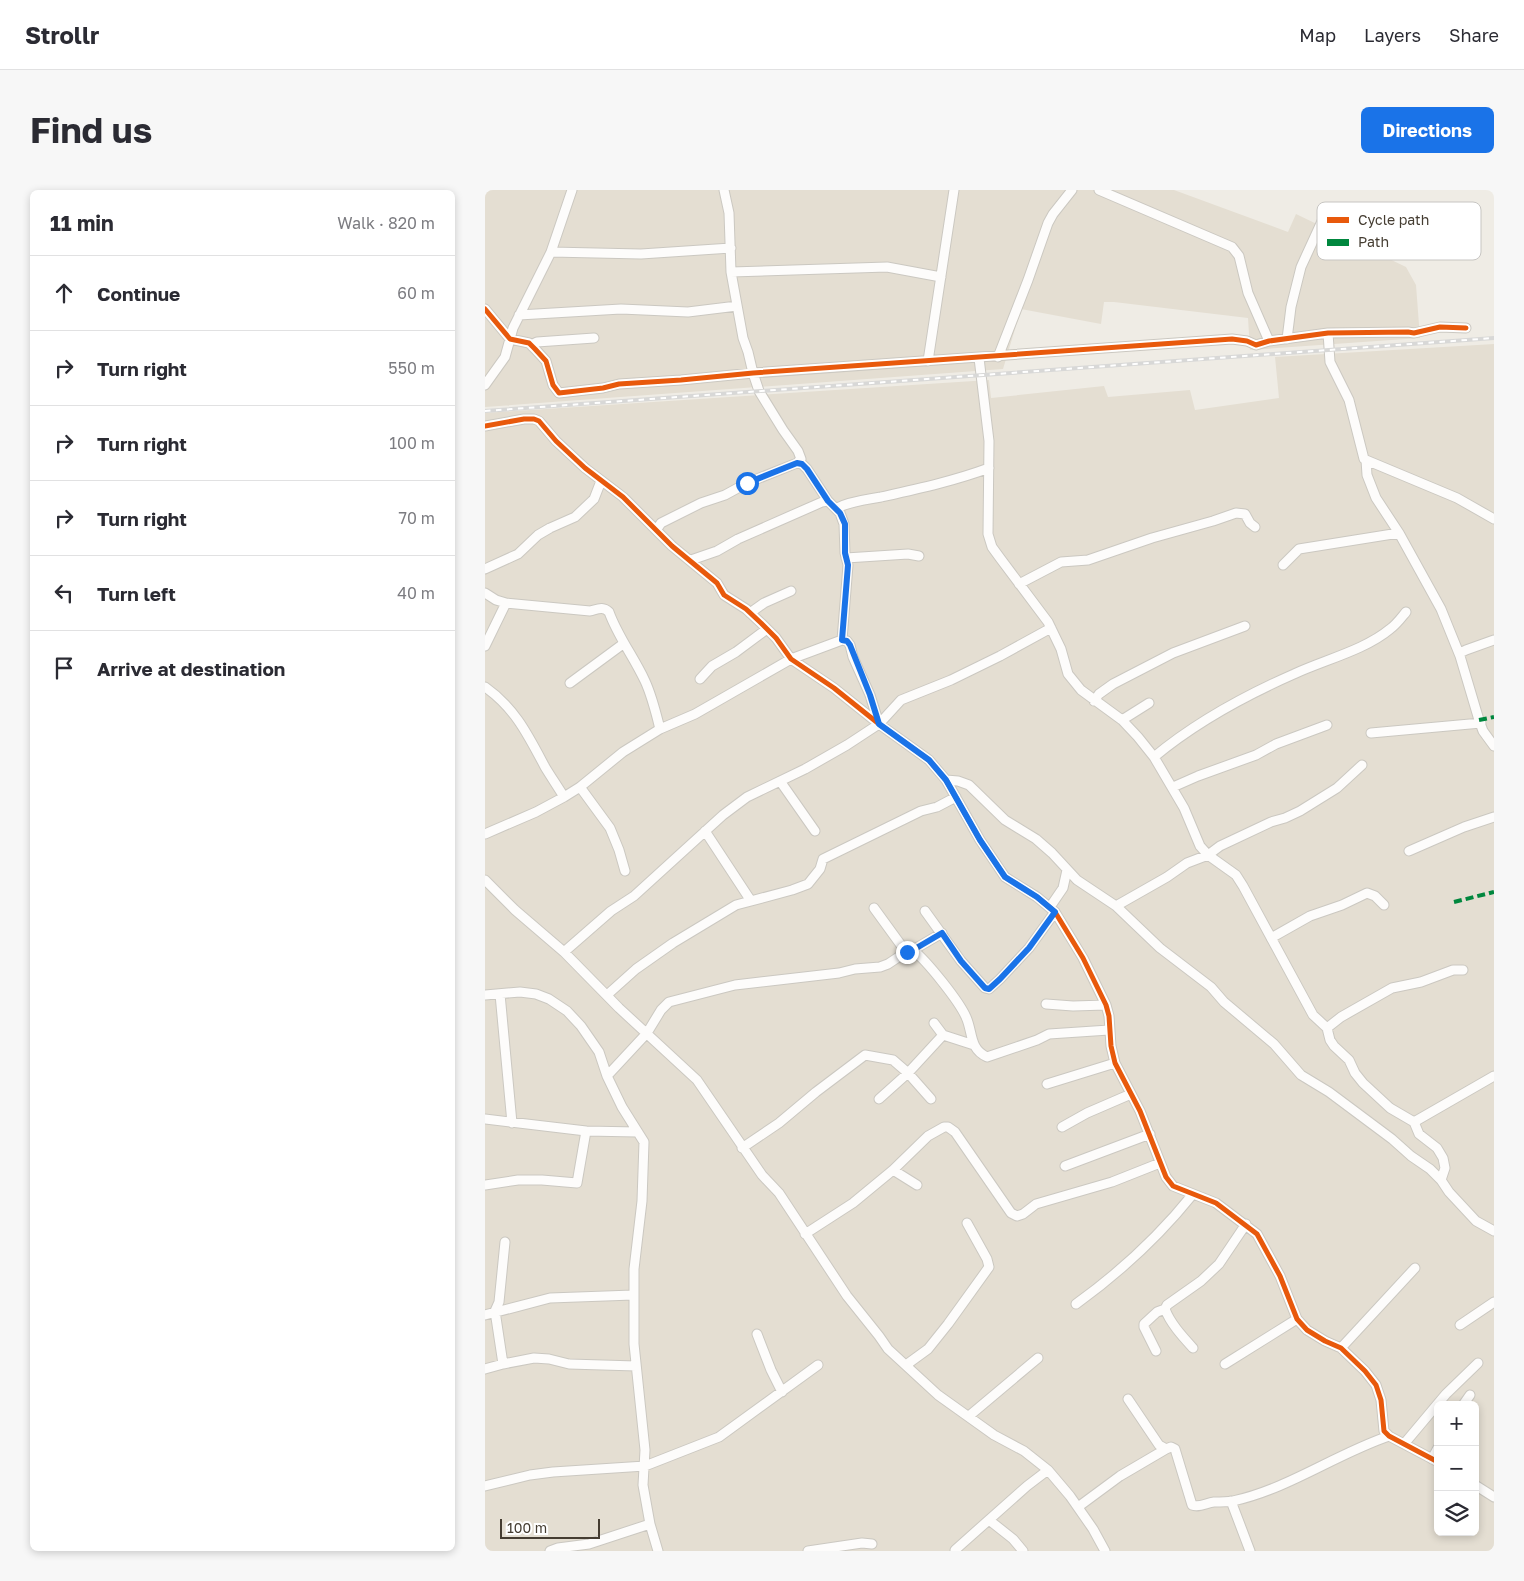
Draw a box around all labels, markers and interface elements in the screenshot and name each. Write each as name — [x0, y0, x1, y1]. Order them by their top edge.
text: Strollr — [25, 20, 99, 49]
text: Map — [1299, 24, 1336, 46]
text: Layers — [1364, 24, 1421, 46]
text: Share — [1449, 24, 1499, 46]
button: Directions — [1361, 107, 1494, 153]
text: Find us — [30, 109, 152, 151]
legend — [1317, 202, 1481, 260]
text: 11 min — [50, 210, 114, 236]
text: Cycle path — [1358, 211, 1429, 228]
text: Walk · 820 m — [337, 213, 435, 233]
text: Path — [1358, 233, 1389, 250]
icon: ahead — [50, 279, 78, 307]
text: Continue — [97, 282, 180, 305]
text: 60 m — [397, 283, 435, 303]
icon: right — [50, 354, 78, 382]
text: Turn right — [97, 357, 187, 380]
text: 550 m — [388, 358, 435, 378]
icon: right — [50, 429, 78, 457]
text: Turn right — [97, 432, 187, 455]
text: 100 m — [389, 433, 435, 453]
route start — [736, 472, 759, 495]
icon: right — [50, 504, 78, 532]
text: Turn right — [97, 507, 187, 530]
text: 70 m — [398, 508, 435, 528]
icon: left — [50, 579, 78, 607]
text: Turn left — [97, 582, 176, 605]
text: 40 m — [397, 583, 435, 603]
icon: arrive — [50, 654, 78, 682]
text: Arrive at destination — [97, 657, 285, 680]
route end — [896, 941, 919, 964]
map controls — [1434, 1401, 1479, 1536]
button: + — [1434, 1401, 1479, 1446]
button: − — [1434, 1446, 1479, 1491]
button: layers — [1434, 1491, 1479, 1536]
scale bar — [500, 1516, 600, 1539]
text: 100 m — [507, 1519, 547, 1536]

